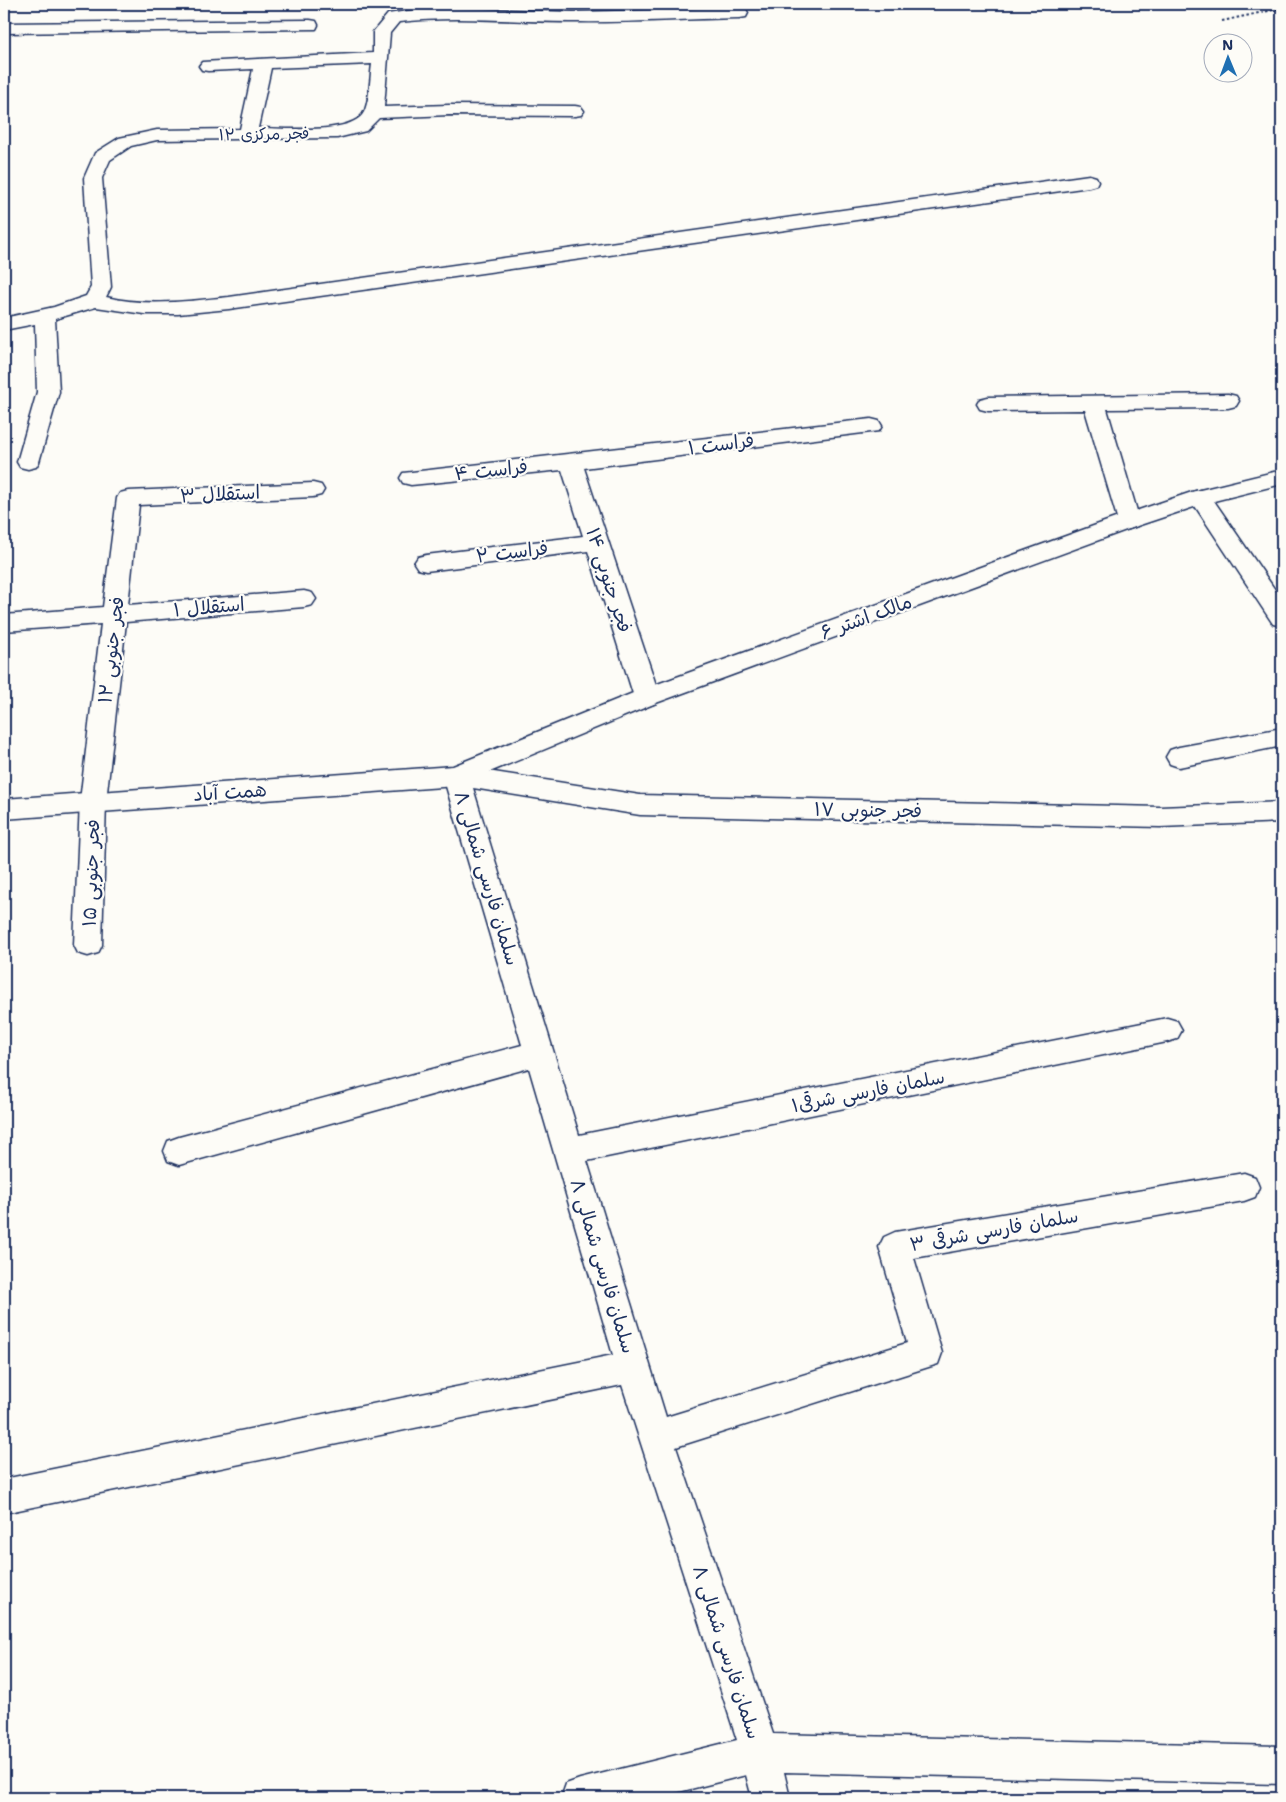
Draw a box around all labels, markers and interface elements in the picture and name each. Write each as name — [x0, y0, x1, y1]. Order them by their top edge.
north arrow — [1204, 32, 1254, 82]
text: N — [1222, 36, 1233, 54]
street label: فجر مرکزی ۱۲ — [218, 123, 310, 145]
street label: فراست ۱ — [686, 428, 756, 460]
street label: فراست ۴ — [453, 454, 529, 486]
street label: استقلال ۳ — [179, 479, 261, 509]
street label: فجر جنوبی ۱۴ — [580, 524, 638, 636]
street label: فراست ۲ — [474, 535, 550, 569]
street label: مالک اشتر ۶ — [817, 589, 915, 645]
street label: استقلال ۱ — [172, 591, 246, 623]
street label: فجر جنوبی ۱۲ — [92, 595, 130, 705]
street label: همت آباد — [193, 777, 267, 807]
street label: سلمان فارسی شمالی ۸ — [449, 788, 525, 968]
street label: فجر جنوبی ۱۷ — [814, 797, 922, 823]
street label: فجر جنوبی ۱۵ — [77, 819, 105, 927]
street label: سلمان فارسی شرقی۱ — [789, 1064, 947, 1118]
street label: سلمان فارسی شمالی ۸ — [565, 1176, 641, 1356]
street label: سلمان فارسی شرقی ۳ — [908, 1203, 1080, 1257]
street label: سلمان فارسی شمالی ۸ — [687, 1562, 767, 1742]

